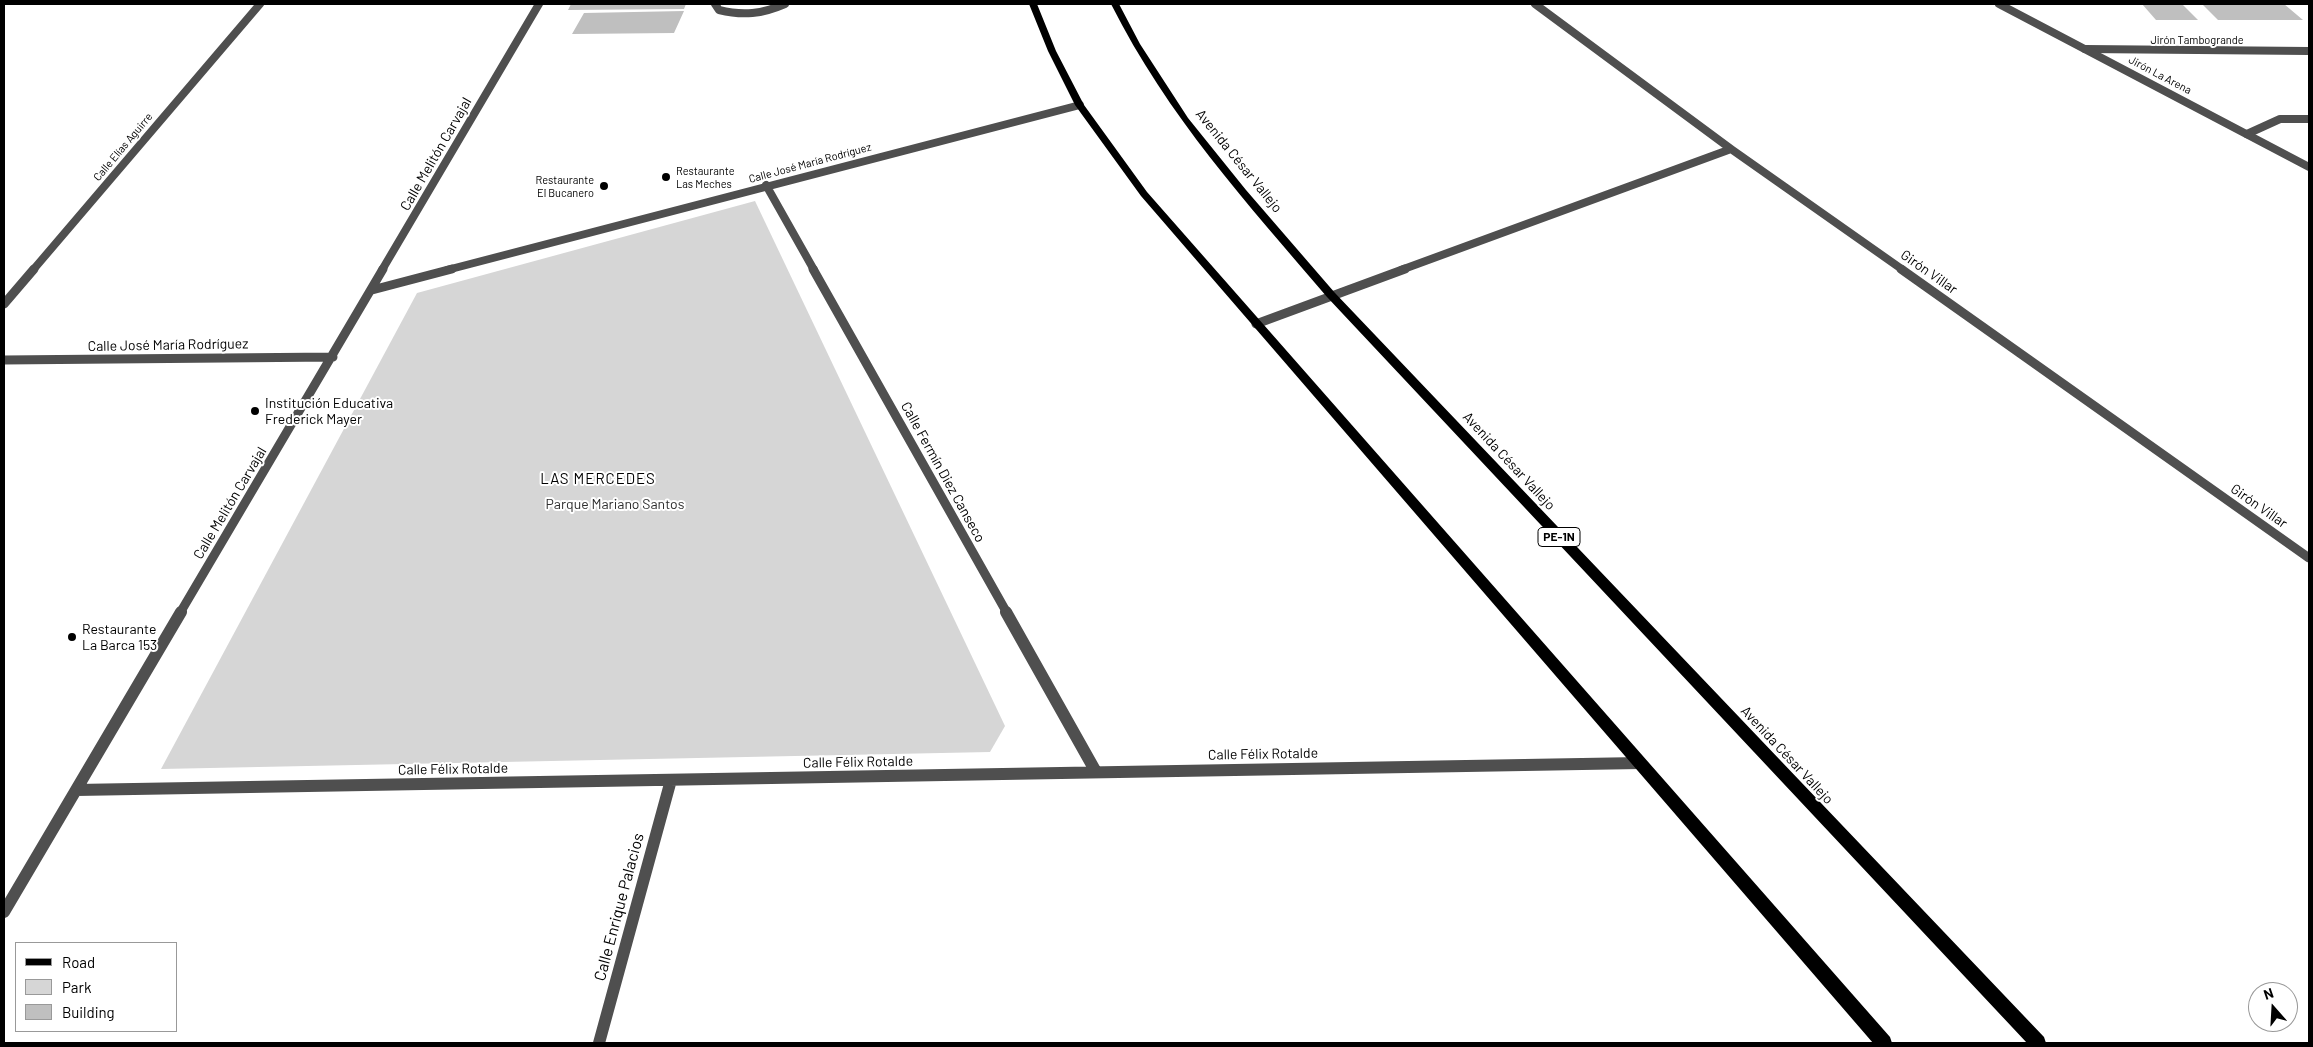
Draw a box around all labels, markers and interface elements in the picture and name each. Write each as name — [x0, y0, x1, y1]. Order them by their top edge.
street label: Jirón Tambogrande — [2150, 33, 2244, 47]
street label: Jirón La Arena — [2126, 53, 2194, 97]
street label: Calle Melitón Carvajal — [397, 94, 475, 214]
street label: Avenida César Vallejo — [1192, 106, 1286, 216]
street label: Calle Elías Aguirre — [91, 110, 155, 184]
street label: Calle José María Rodríguez — [747, 140, 873, 186]
place label: Restaurante Las Meches — [676, 164, 734, 190]
marker: Restaurante Las Meches — [660, 171, 672, 183]
place label: Restaurante El Bucanero — [536, 173, 594, 199]
marker: Restaurante El Bucanero — [598, 180, 610, 192]
street label: Girón Villar — [1897, 246, 1961, 298]
street label: Calle José María Rodríguez — [88, 335, 248, 355]
place label: Institución Educativa Frederick Mayer — [265, 395, 393, 428]
street label: Calle Fermín Diez Canseco — [897, 399, 989, 545]
marker: Institución Educativa Frederick Mayer — [249, 405, 261, 417]
street label: Avenida César Vallejo — [1459, 408, 1559, 514]
street label: Calle Melitón Carvajal — [190, 444, 270, 562]
district label: LAS MERCEDES — [539, 470, 657, 488]
street label: Girón Villar — [2227, 480, 2291, 532]
park label: Parque Mariano Santos — [546, 496, 684, 512]
road number: PE-1N — [1538, 528, 1580, 546]
place label: Restaurante La Barca 153 — [82, 621, 157, 654]
marker: Restaurante La Barca 153 — [66, 631, 78, 643]
street label: Avenida César Vallejo — [1737, 702, 1837, 808]
street label: Calle Félix Rotalde — [1208, 745, 1318, 763]
street label: Calle Félix Rotalde — [803, 753, 913, 771]
street label: Calle Félix Rotalde — [398, 760, 508, 778]
street label: Calle Enrique Palacios — [590, 831, 648, 983]
legend — [15, 942, 178, 1032]
text: Road — [62, 953, 95, 971]
text: Park — [62, 978, 91, 996]
north arrow — [2248, 982, 2298, 1032]
text: N — [2261, 984, 2275, 1003]
text: Building — [62, 1003, 115, 1021]

